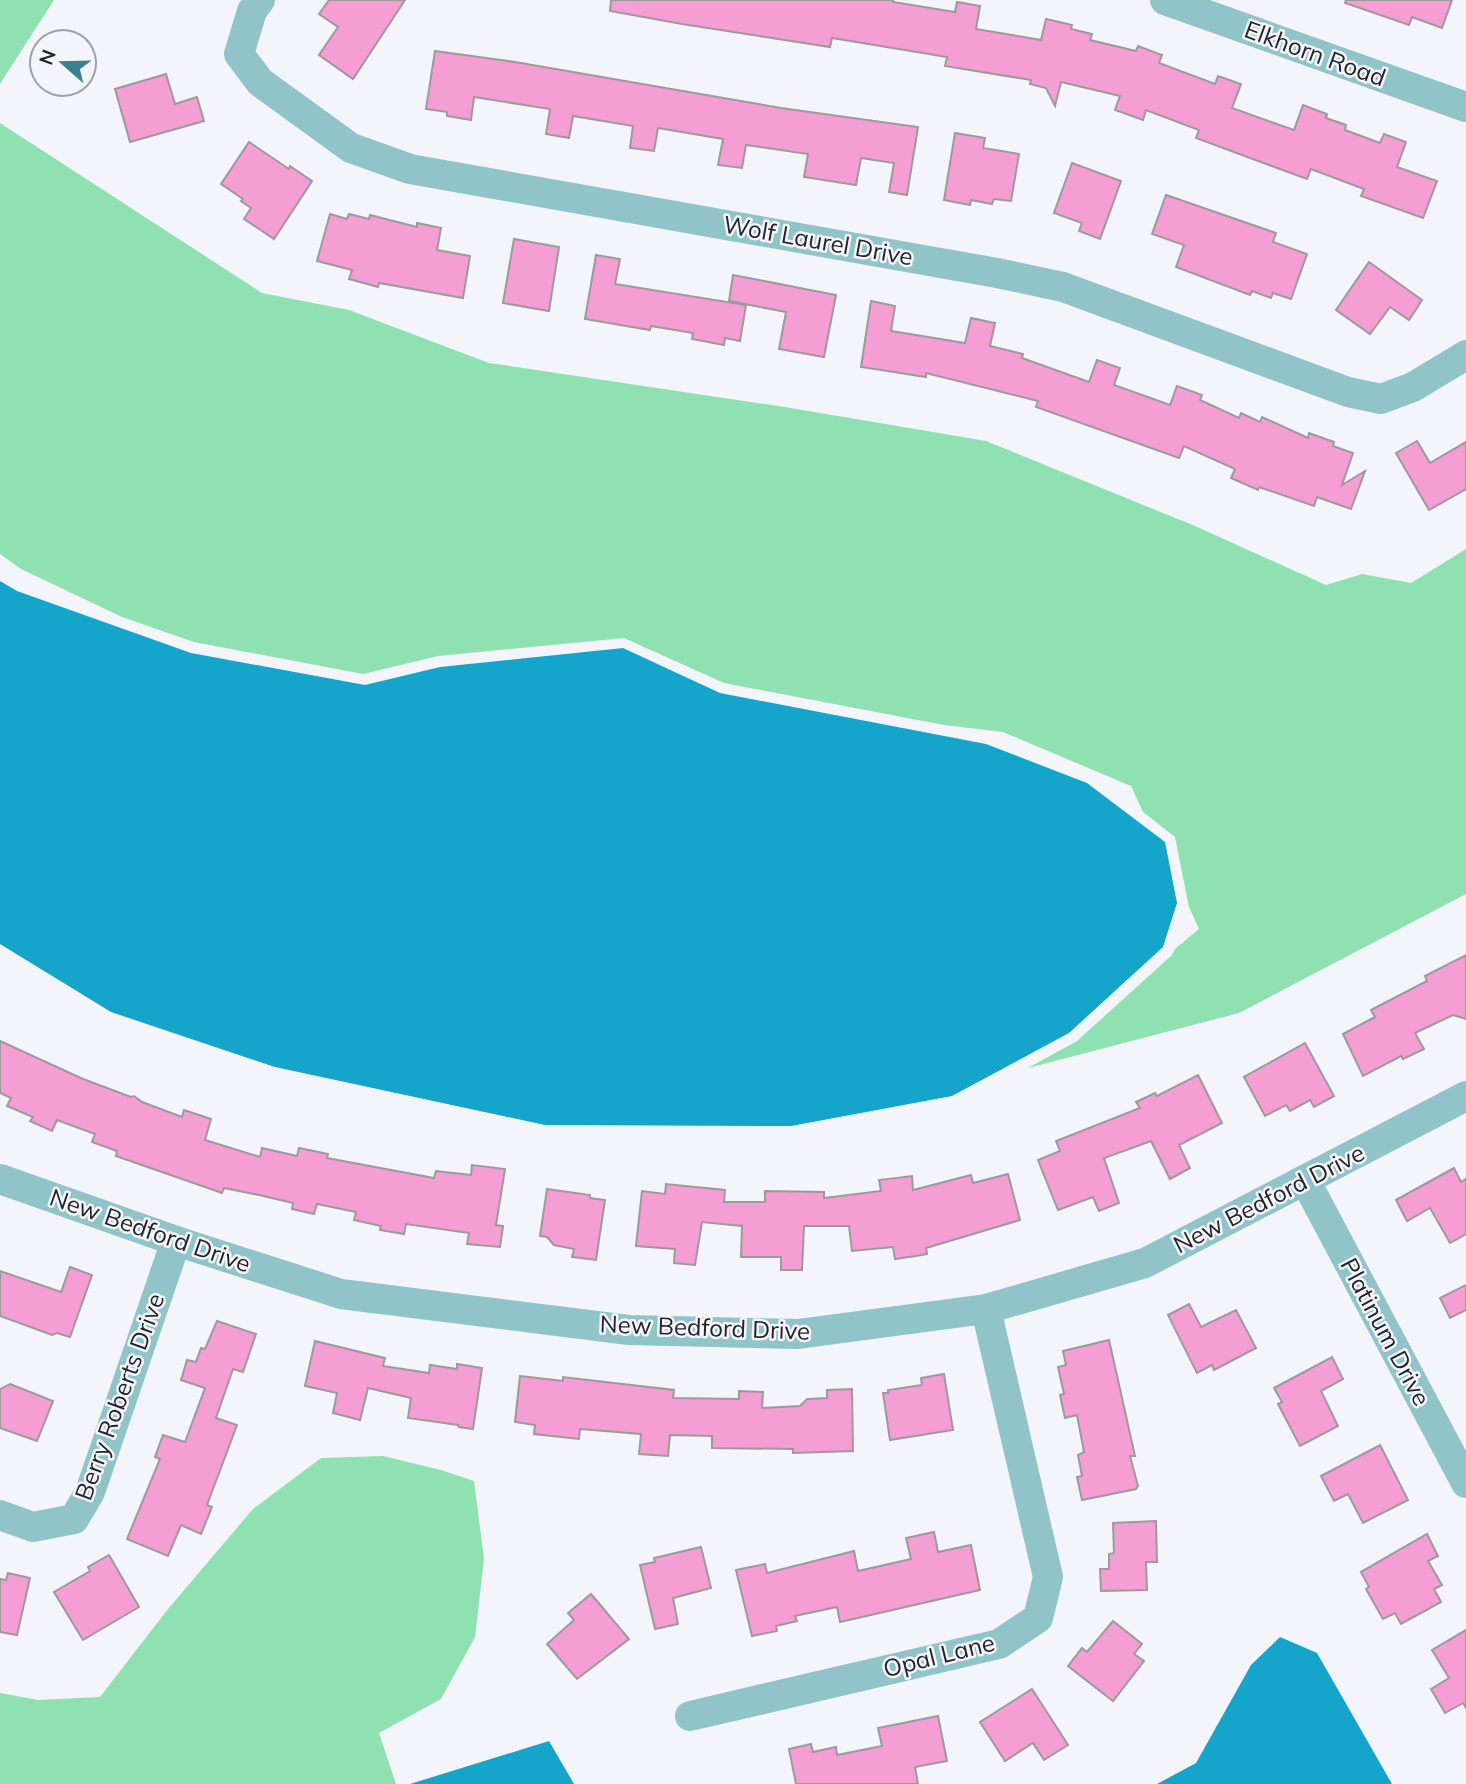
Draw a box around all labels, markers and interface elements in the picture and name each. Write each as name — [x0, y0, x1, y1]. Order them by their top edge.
street label: Elkhorn Road — [1241, 14, 1390, 92]
north arrow — [28, 28, 98, 98]
text: N — [33, 46, 61, 68]
street label: Wolf Laurel Drive — [721, 209, 915, 271]
street label: New Bedford Drive — [1168, 1137, 1369, 1259]
street label: New Bedford Drive — [46, 1182, 255, 1278]
street label: Platinum Drive — [1334, 1252, 1437, 1411]
street label: Berry Roberts Drive — [68, 1289, 170, 1504]
street label: New Bedford Drive — [599, 1308, 811, 1346]
street label: Opal Lane — [880, 1627, 998, 1683]

